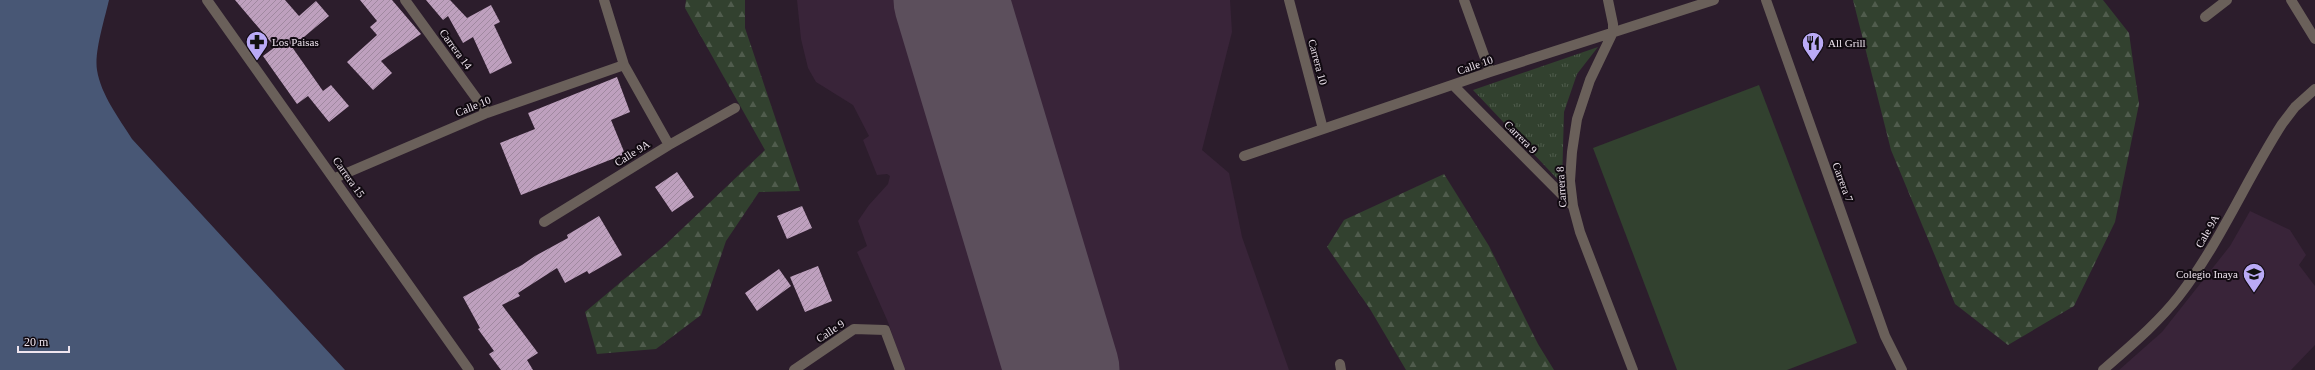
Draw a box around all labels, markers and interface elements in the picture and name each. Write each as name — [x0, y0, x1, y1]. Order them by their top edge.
street label: Carrera 14 — [437, 27, 475, 72]
pharmacy icon: Los Paisas — [244, 29, 270, 62]
restaurant icon: All Grill — [1800, 30, 1826, 63]
place label: Los Paisas — [272, 36, 319, 48]
place label: All Grill — [1828, 37, 1866, 49]
street label: Carrera 10 — [1306, 38, 1330, 87]
street label: Calle 10 — [1456, 53, 1495, 77]
street label: Calle 10 — [454, 93, 493, 118]
street label: Carrera 9 — [1502, 118, 1540, 156]
street label: Calle 9A — [612, 137, 652, 169]
street label: Carrera 15 — [331, 154, 368, 200]
street label: Carrera 7 — [1830, 161, 1856, 204]
street label: Carrera 8 — [1554, 166, 1568, 208]
street label: Cale 9A — [2193, 212, 2221, 250]
school or university icon: Colegio Inaya — [2241, 261, 2267, 294]
place label: Colegio Inaya — [2176, 268, 2238, 280]
street label: Calle 9 — [814, 317, 847, 345]
scale bar — [18, 328, 69, 354]
text: 20 m — [24, 335, 49, 349]

